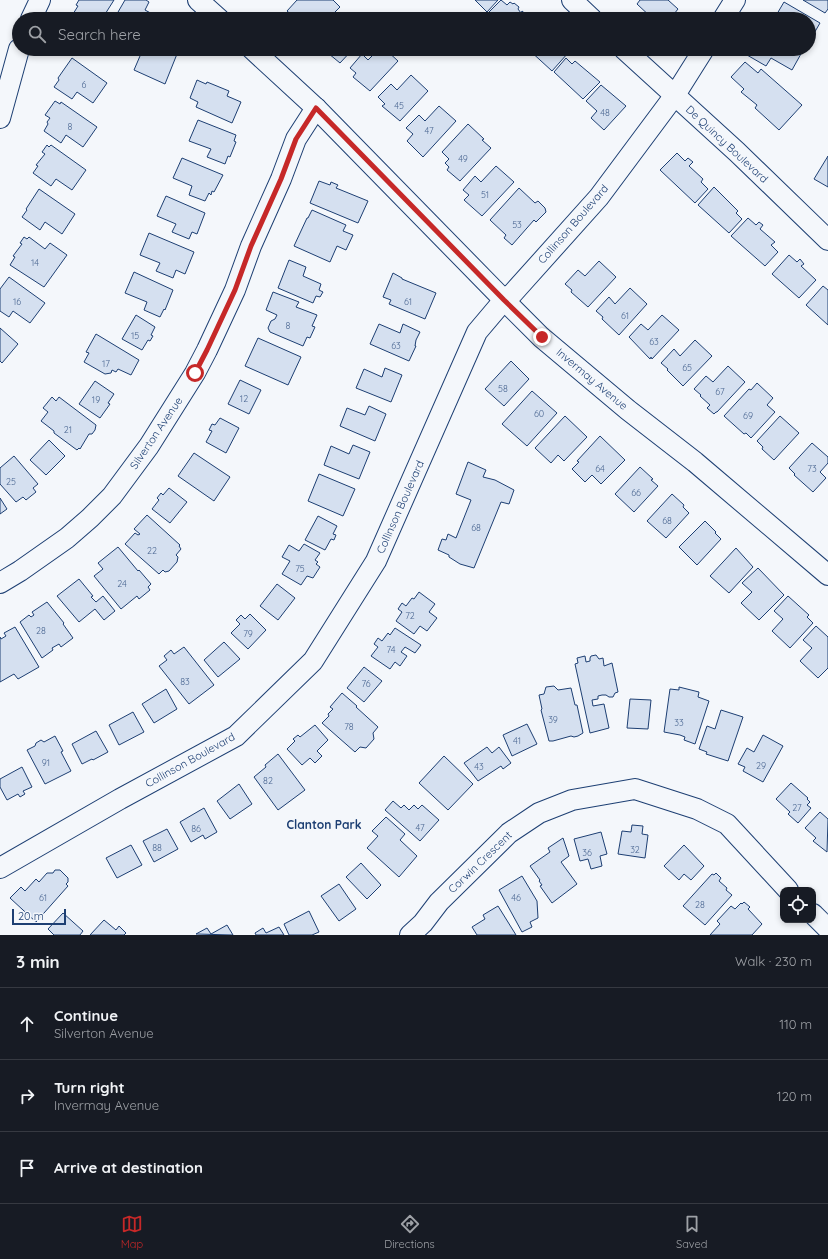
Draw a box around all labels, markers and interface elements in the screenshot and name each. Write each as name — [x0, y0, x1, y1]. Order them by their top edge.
search box — [12, 12, 816, 56]
icon: search — [26, 23, 48, 45]
text: Search here — [58, 25, 141, 44]
house number: 6 — [82, 79, 87, 90]
house number: 45 — [394, 100, 404, 111]
street label: De Quincy Boulevard — [683, 102, 771, 186]
house number: 48 — [600, 107, 610, 118]
house number: 8 — [68, 121, 73, 132]
house number: 47 — [424, 125, 434, 136]
house number: 49 — [458, 153, 468, 164]
street label: Collinson Boulevard — [535, 181, 611, 267]
house number: 51 — [481, 189, 489, 200]
house number: 53 — [512, 219, 522, 230]
house number: 14 — [31, 257, 39, 268]
house number: 16 — [13, 296, 21, 307]
house number: 61 — [404, 296, 412, 307]
house number: 61 — [621, 310, 629, 321]
house number: 8 — [286, 320, 291, 331]
route end — [533, 328, 551, 346]
house number: 15 — [131, 330, 139, 341]
house number: 63 — [649, 336, 659, 347]
house number: 63 — [391, 340, 401, 351]
street label: Invermay Avenue — [553, 345, 631, 413]
house number: 17 — [102, 358, 110, 369]
house number: 65 — [682, 362, 692, 373]
route start — [186, 364, 204, 382]
house number: 58 — [498, 383, 508, 394]
house number: 67 — [715, 386, 725, 397]
house number: 12 — [240, 393, 248, 404]
house number: 19 — [92, 394, 100, 405]
street label: Silverton Avenue — [127, 394, 185, 472]
house number: 60 — [534, 408, 544, 419]
house number: 69 — [743, 410, 753, 421]
house number: 21 — [64, 424, 72, 435]
street label: Collinson Boulevard — [373, 458, 427, 556]
house number: 64 — [595, 463, 605, 474]
house number: 73 — [807, 463, 817, 474]
house number: 25 — [6, 476, 16, 487]
house number: 66 — [631, 487, 641, 498]
house number: 68 — [662, 515, 672, 526]
house number: 68 — [471, 522, 481, 533]
house number: 22 — [147, 545, 157, 556]
house number: 75 — [295, 563, 305, 574]
house number: 24 — [117, 578, 127, 589]
house number: 72 — [405, 610, 415, 621]
house number: 28 — [36, 625, 46, 636]
house number: 79 — [243, 628, 253, 639]
house number: 74 — [386, 644, 396, 655]
house number: 83 — [180, 676, 190, 687]
house number: 76 — [361, 678, 371, 689]
house number: 39 — [548, 714, 558, 725]
house number: 33 — [674, 717, 684, 728]
house number: 78 — [344, 721, 354, 732]
street label: Collinson Boulevard — [143, 730, 237, 790]
house number: 41 — [513, 735, 521, 746]
house number: 91 — [42, 757, 50, 768]
house number: 29 — [756, 760, 766, 771]
house number: 43 — [474, 761, 484, 772]
house number: 82 — [263, 775, 273, 786]
house number: 27 — [792, 802, 802, 813]
district label: Clanton Park — [286, 817, 362, 832]
house number: 47 — [415, 822, 425, 833]
house number: 86 — [191, 823, 201, 834]
street label: Corwin Crescent — [445, 828, 515, 896]
house number: 88 — [152, 842, 162, 853]
house number: 32 — [630, 844, 640, 855]
house number: 36 — [582, 847, 592, 858]
map controls — [780, 887, 816, 923]
button: locate — [780, 887, 816, 923]
house number: 61 — [39, 892, 47, 903]
house number: 46 — [511, 892, 521, 903]
house number: 28 — [695, 899, 705, 910]
scale bar — [12, 907, 66, 926]
text: 20 m — [18, 909, 44, 923]
text: 3 min — [16, 951, 60, 972]
text: Walk · 230 m — [735, 953, 812, 969]
text: Continue — [54, 1006, 118, 1025]
icon: ahead — [16, 1013, 38, 1035]
text: 110 m — [779, 1016, 812, 1032]
text: Silverton Avenue — [54, 1025, 154, 1041]
text: Turn right — [54, 1078, 125, 1097]
icon: right — [16, 1085, 38, 1107]
text: 120 m — [777, 1088, 812, 1104]
text: Invermay Avenue — [54, 1097, 159, 1113]
icon: arrive — [16, 1157, 38, 1179]
text: Arrive at destination — [54, 1158, 203, 1177]
tab: Map — [121, 1213, 143, 1251]
tab: Directions — [384, 1213, 435, 1251]
tab: Saved — [676, 1213, 707, 1251]

